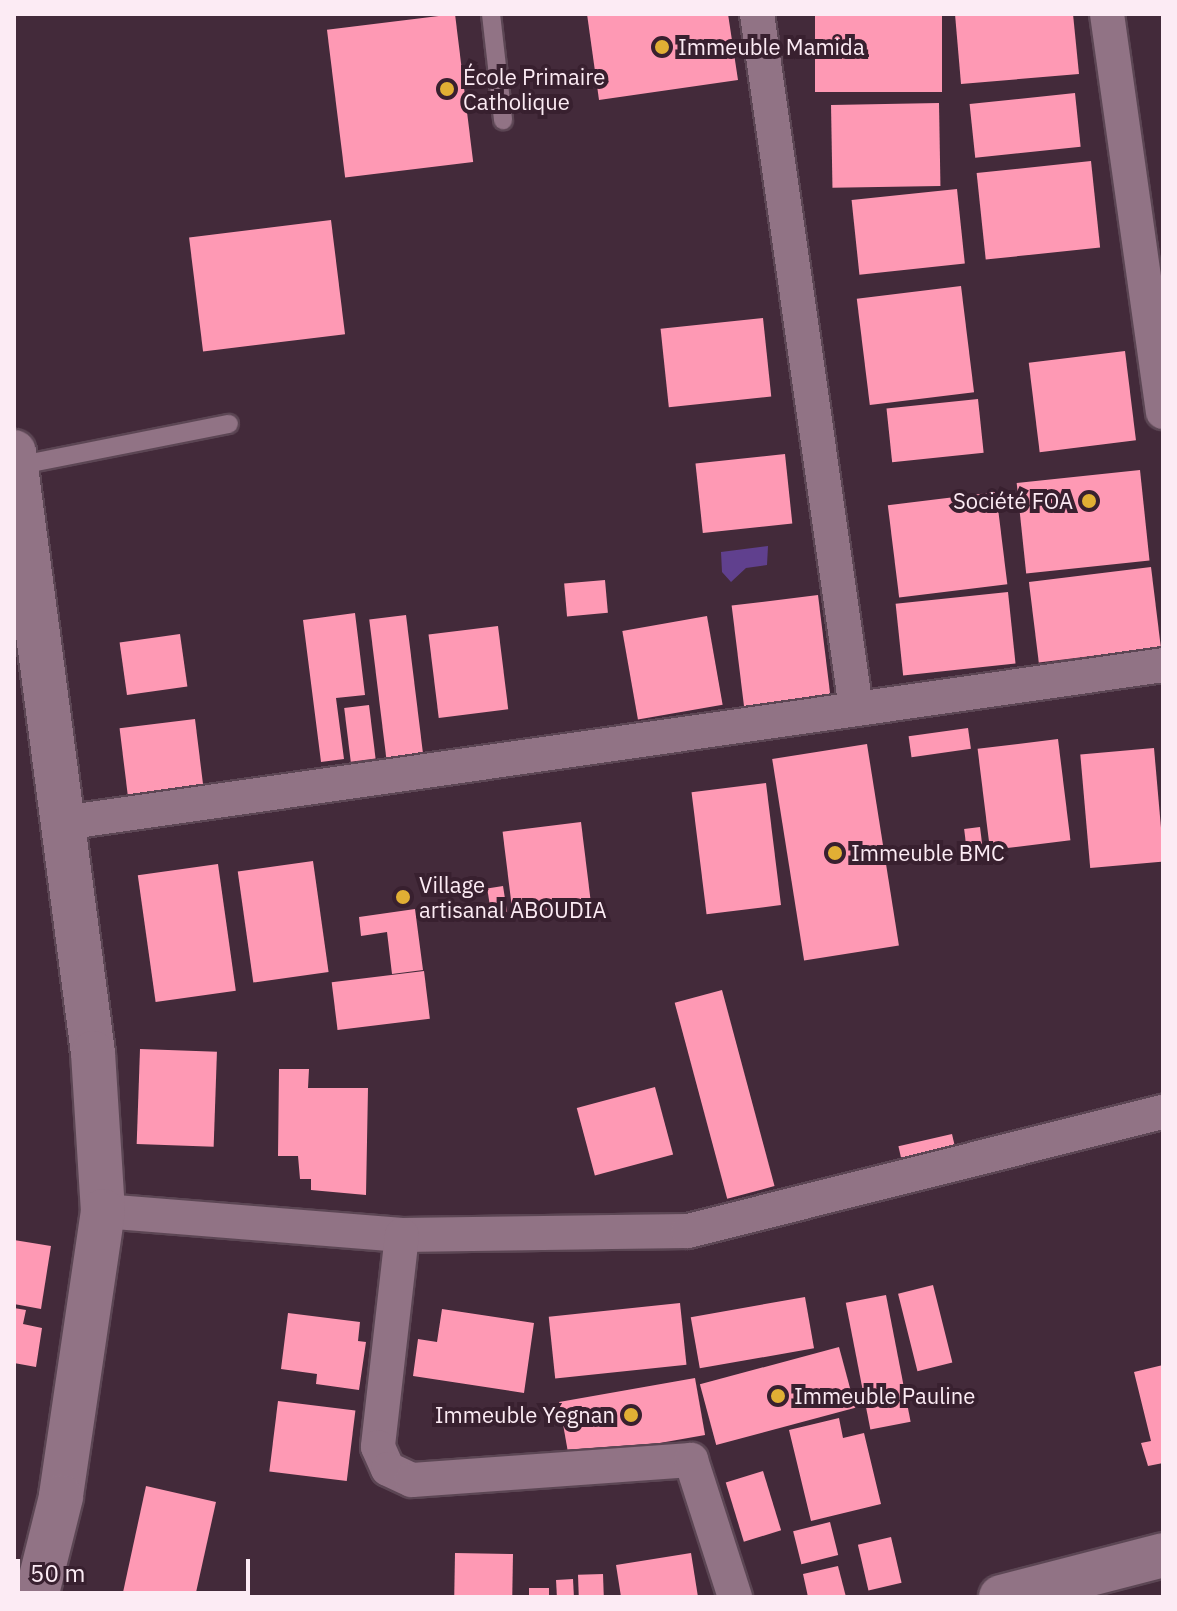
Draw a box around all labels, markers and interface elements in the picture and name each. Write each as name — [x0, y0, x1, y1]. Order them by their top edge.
place label: Immeuble Mamida — [678, 34, 865, 60]
marker: Immeuble Mamida — [653, 38, 671, 56]
place label: École Primaire Catholique — [463, 63, 605, 114]
marker: École Primaire Catholique — [438, 80, 456, 98]
place label: Société FOA — [953, 488, 1073, 514]
marker: Société FOA — [1080, 492, 1098, 510]
place label: Immeuble BMC — [851, 840, 1005, 866]
marker: Immeuble BMC — [826, 844, 844, 862]
place label: Village artisanal ABOUDIA — [419, 871, 607, 922]
marker: Village artisanal ABOUDIA — [394, 888, 412, 906]
place label: Immeuble Pauline — [794, 1383, 975, 1409]
marker: Immeuble Pauline — [769, 1387, 787, 1405]
place label: Immeuble Yegnan — [435, 1402, 615, 1428]
marker: Immeuble Yegnan — [622, 1406, 640, 1424]
scale bar — [20, 1543, 254, 1593]
text: 50 m — [30, 1557, 85, 1589]

